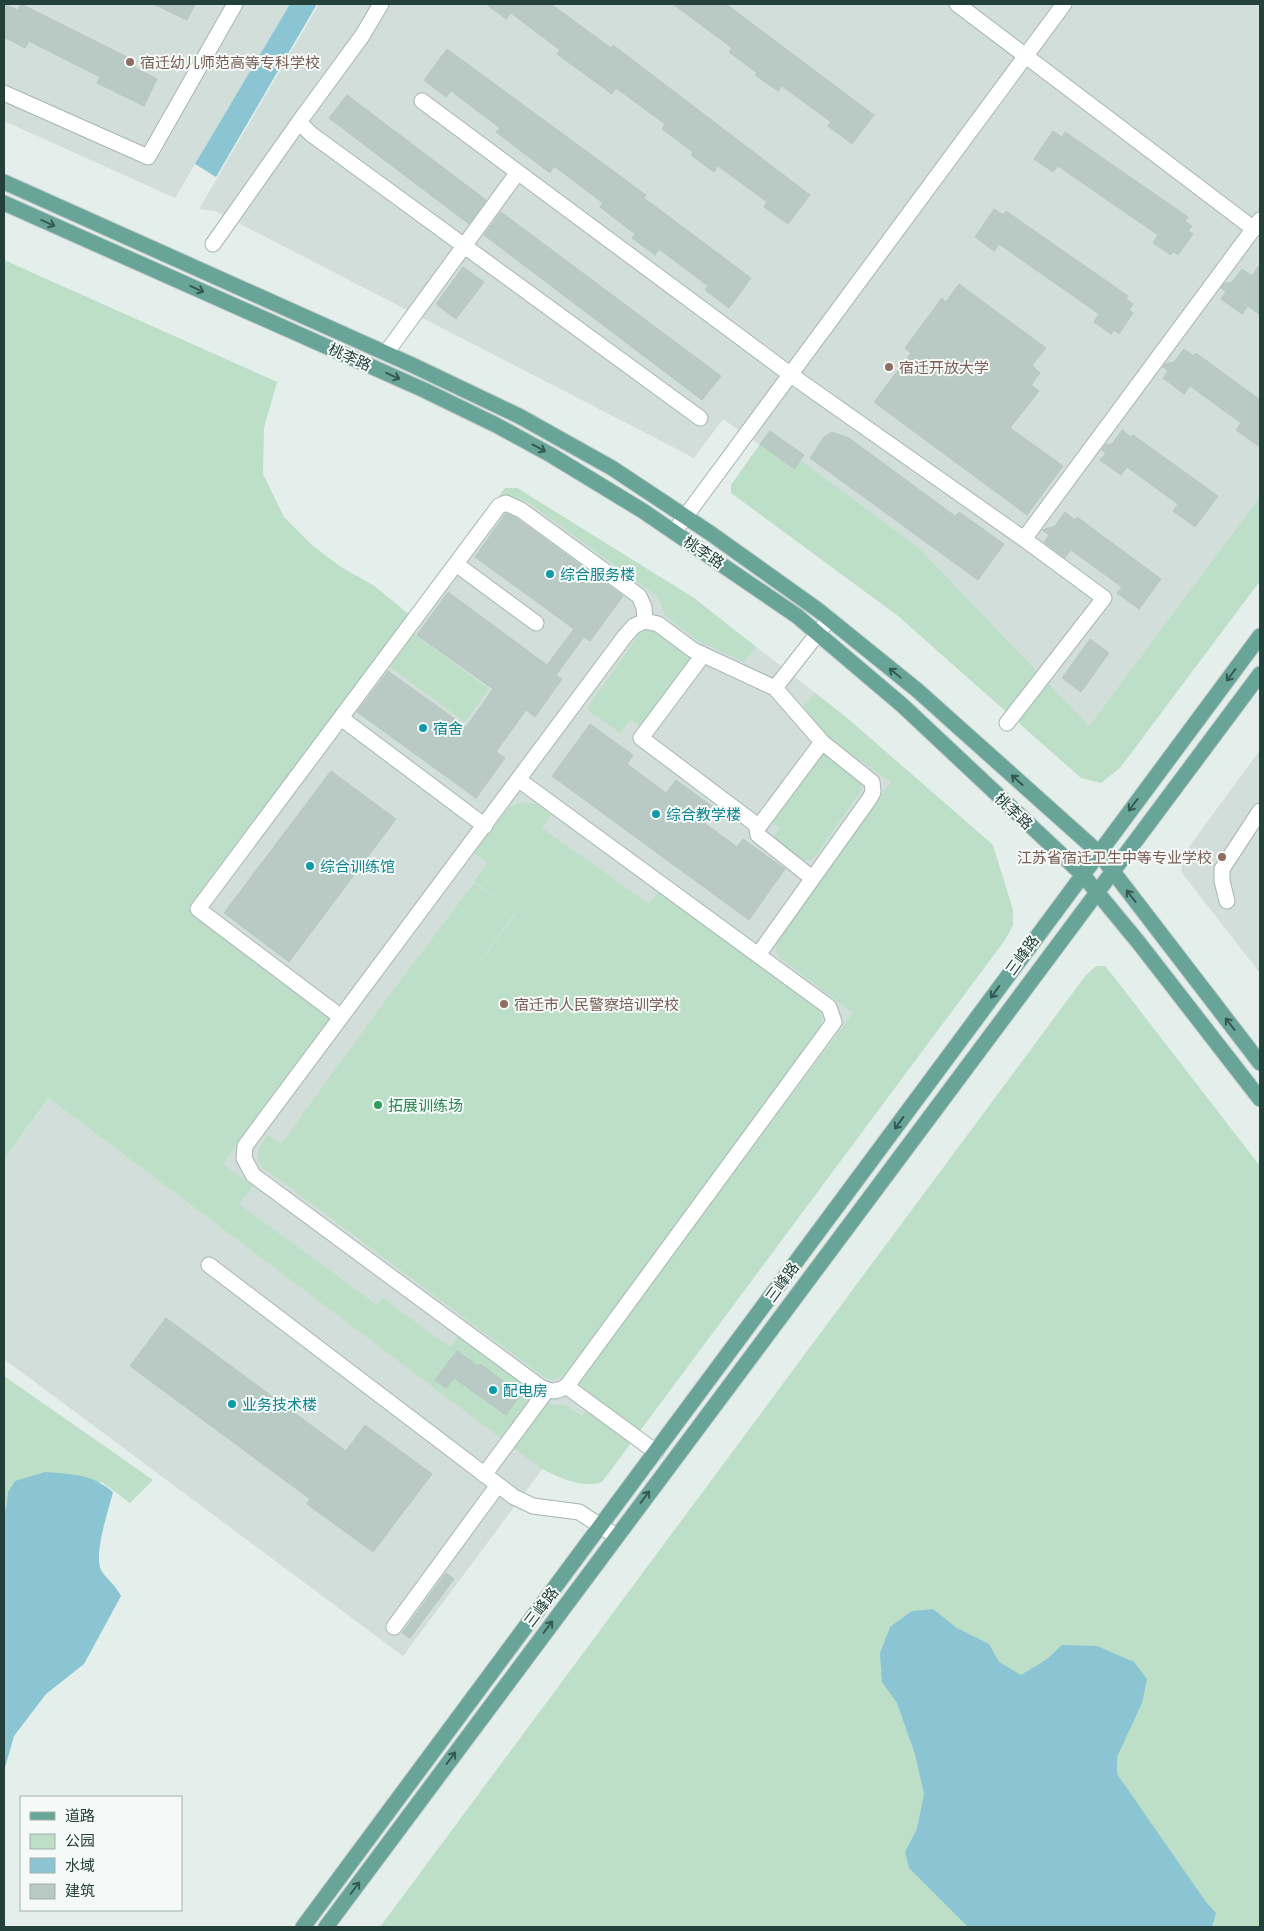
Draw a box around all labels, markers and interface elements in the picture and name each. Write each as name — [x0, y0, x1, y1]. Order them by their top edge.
place label: 宿迁幼儿师范高等专科学校 — [140, 53, 320, 72]
marker: 宿迁幼儿师范高等专科学校 — [124, 56, 136, 68]
one-way arrow — [40, 219, 55, 229]
one-way arrow — [189, 285, 204, 295]
street label: 桃李路 — [326, 339, 374, 375]
place label: 宿迁开放大学 — [899, 358, 989, 377]
marker: 宿迁开放大学 — [883, 361, 895, 373]
one-way arrow — [385, 372, 400, 382]
one-way arrow — [531, 444, 546, 453]
street label: 桃李路 — [680, 532, 728, 572]
place label: 综合服务楼 — [560, 565, 635, 584]
marker: 综合服务楼 — [544, 568, 556, 580]
one-way arrow — [889, 667, 902, 678]
one-way arrow — [1226, 668, 1236, 682]
place label: 宿舍 — [433, 719, 463, 738]
marker: 宿舍 — [417, 722, 429, 734]
one-way arrow — [1011, 775, 1024, 786]
street label: 桃李路 — [991, 789, 1037, 833]
one-way arrow — [1128, 798, 1139, 811]
place label: 综合教学楼 — [666, 805, 741, 824]
marker: 综合教学楼 — [650, 808, 662, 820]
place label: 江苏省宿迁卫生中等专业学校 — [1017, 848, 1212, 867]
marker: 江苏省宿迁卫生中等专业学校 — [1216, 851, 1228, 863]
place label: 综合训练馆 — [320, 857, 395, 876]
marker: 综合训练馆 — [304, 860, 316, 872]
one-way arrow — [1126, 889, 1136, 903]
street label: 三峰路 — [1001, 931, 1043, 979]
one-way arrow — [990, 985, 1000, 999]
place label: 宿迁市人民警察培训学校 — [514, 995, 679, 1014]
marker: 宿迁市人民警察培训学校 — [498, 998, 510, 1010]
one-way arrow — [1225, 1018, 1236, 1031]
place label: 拓展训练场 — [388, 1096, 463, 1115]
marker: 拓展训练场 — [372, 1099, 384, 1111]
one-way arrow — [894, 1115, 904, 1129]
street label: 三峰路 — [761, 1258, 803, 1306]
place label: 配电房 — [503, 1381, 548, 1400]
marker: 配电房 — [487, 1384, 499, 1396]
place label: 业务技术楼 — [242, 1395, 317, 1414]
marker: 业务技术楼 — [226, 1398, 238, 1410]
one-way arrow — [640, 1490, 650, 1504]
street label: 三峰路 — [520, 1583, 562, 1631]
one-way arrow — [543, 1621, 554, 1634]
one-way arrow — [446, 1752, 457, 1765]
legend — [20, 1796, 182, 1911]
text: 道路 — [65, 1806, 95, 1825]
text: 公园 — [65, 1831, 95, 1850]
text: 水域 — [65, 1856, 95, 1875]
text: 建筑 — [65, 1881, 95, 1900]
one-way arrow — [349, 1882, 360, 1895]

